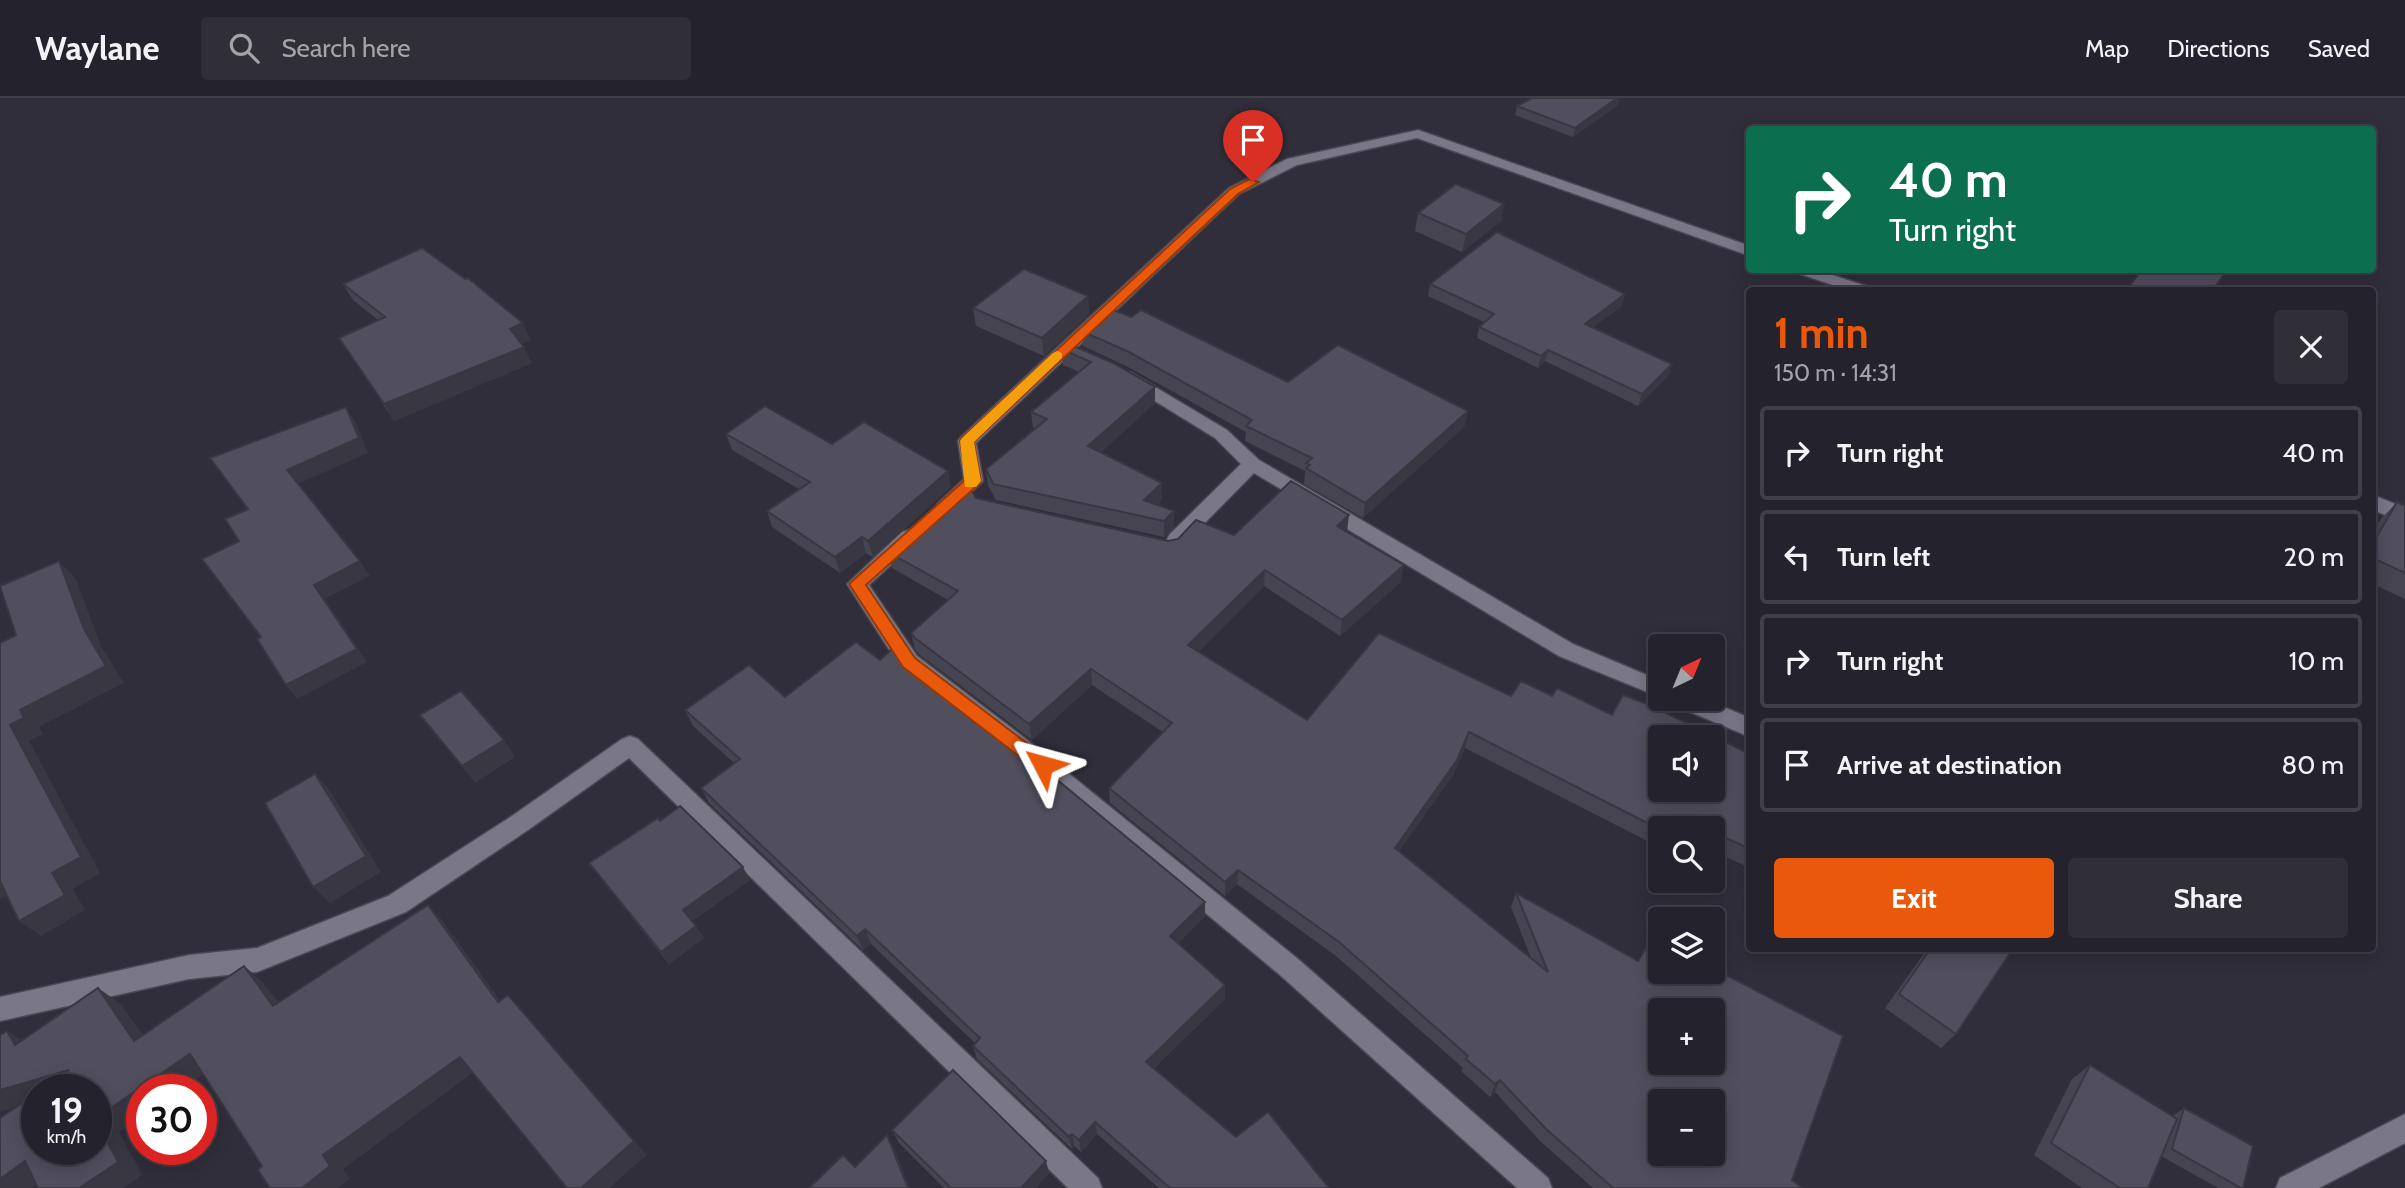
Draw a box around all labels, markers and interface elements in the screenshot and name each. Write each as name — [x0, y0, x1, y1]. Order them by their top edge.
search box — [201, 17, 691, 80]
text: Waylane — [35, 28, 159, 68]
icon: search — [225, 29, 263, 67]
text: Search here — [281, 32, 411, 64]
text: Map — [2085, 34, 2129, 63]
text: Directions — [2167, 34, 2270, 63]
text: Saved — [2308, 34, 2370, 63]
pin — [1223, 110, 1283, 182]
icon: arrive — [1234, 121, 1272, 159]
text: 40 m — [1889, 150, 2008, 209]
icon: right — [1774, 154, 1865, 245]
text: Turn right — [1889, 210, 2016, 249]
text: 1 min — [1774, 307, 1869, 359]
button: close — [2274, 310, 2348, 384]
text: 150 m · 14:31 — [1774, 359, 1897, 387]
icon: right — [1778, 434, 1816, 472]
text: Turn right — [1837, 437, 1943, 469]
text: 40 m — [2282, 437, 2344, 469]
icon: left — [1778, 538, 1816, 576]
text: Turn left — [1837, 541, 1930, 573]
text: 20 m — [2284, 541, 2344, 573]
north arrow — [1648, 634, 1726, 710]
map controls — [1648, 634, 1725, 1166]
icon: right — [1778, 642, 1816, 680]
text: Turn right — [1837, 645, 1943, 677]
text: 10 m — [2289, 645, 2344, 677]
button: sound — [1648, 725, 1725, 802]
position arrow — [1006, 728, 1080, 802]
icon: arrive — [1778, 746, 1816, 784]
text: Arrive at destination — [1837, 749, 2062, 781]
text: 80 m — [2281, 749, 2344, 781]
button: search — [1648, 816, 1725, 893]
button: Exit — [1774, 858, 2054, 938]
button: Share — [2068, 858, 2348, 938]
button: layers — [1648, 907, 1725, 984]
button: + — [1648, 998, 1725, 1075]
speed limit sign: 30 — [126, 1074, 217, 1165]
text: 19 — [50, 1089, 83, 1132]
button: − — [1648, 1089, 1725, 1166]
text: km/h — [47, 1126, 86, 1148]

